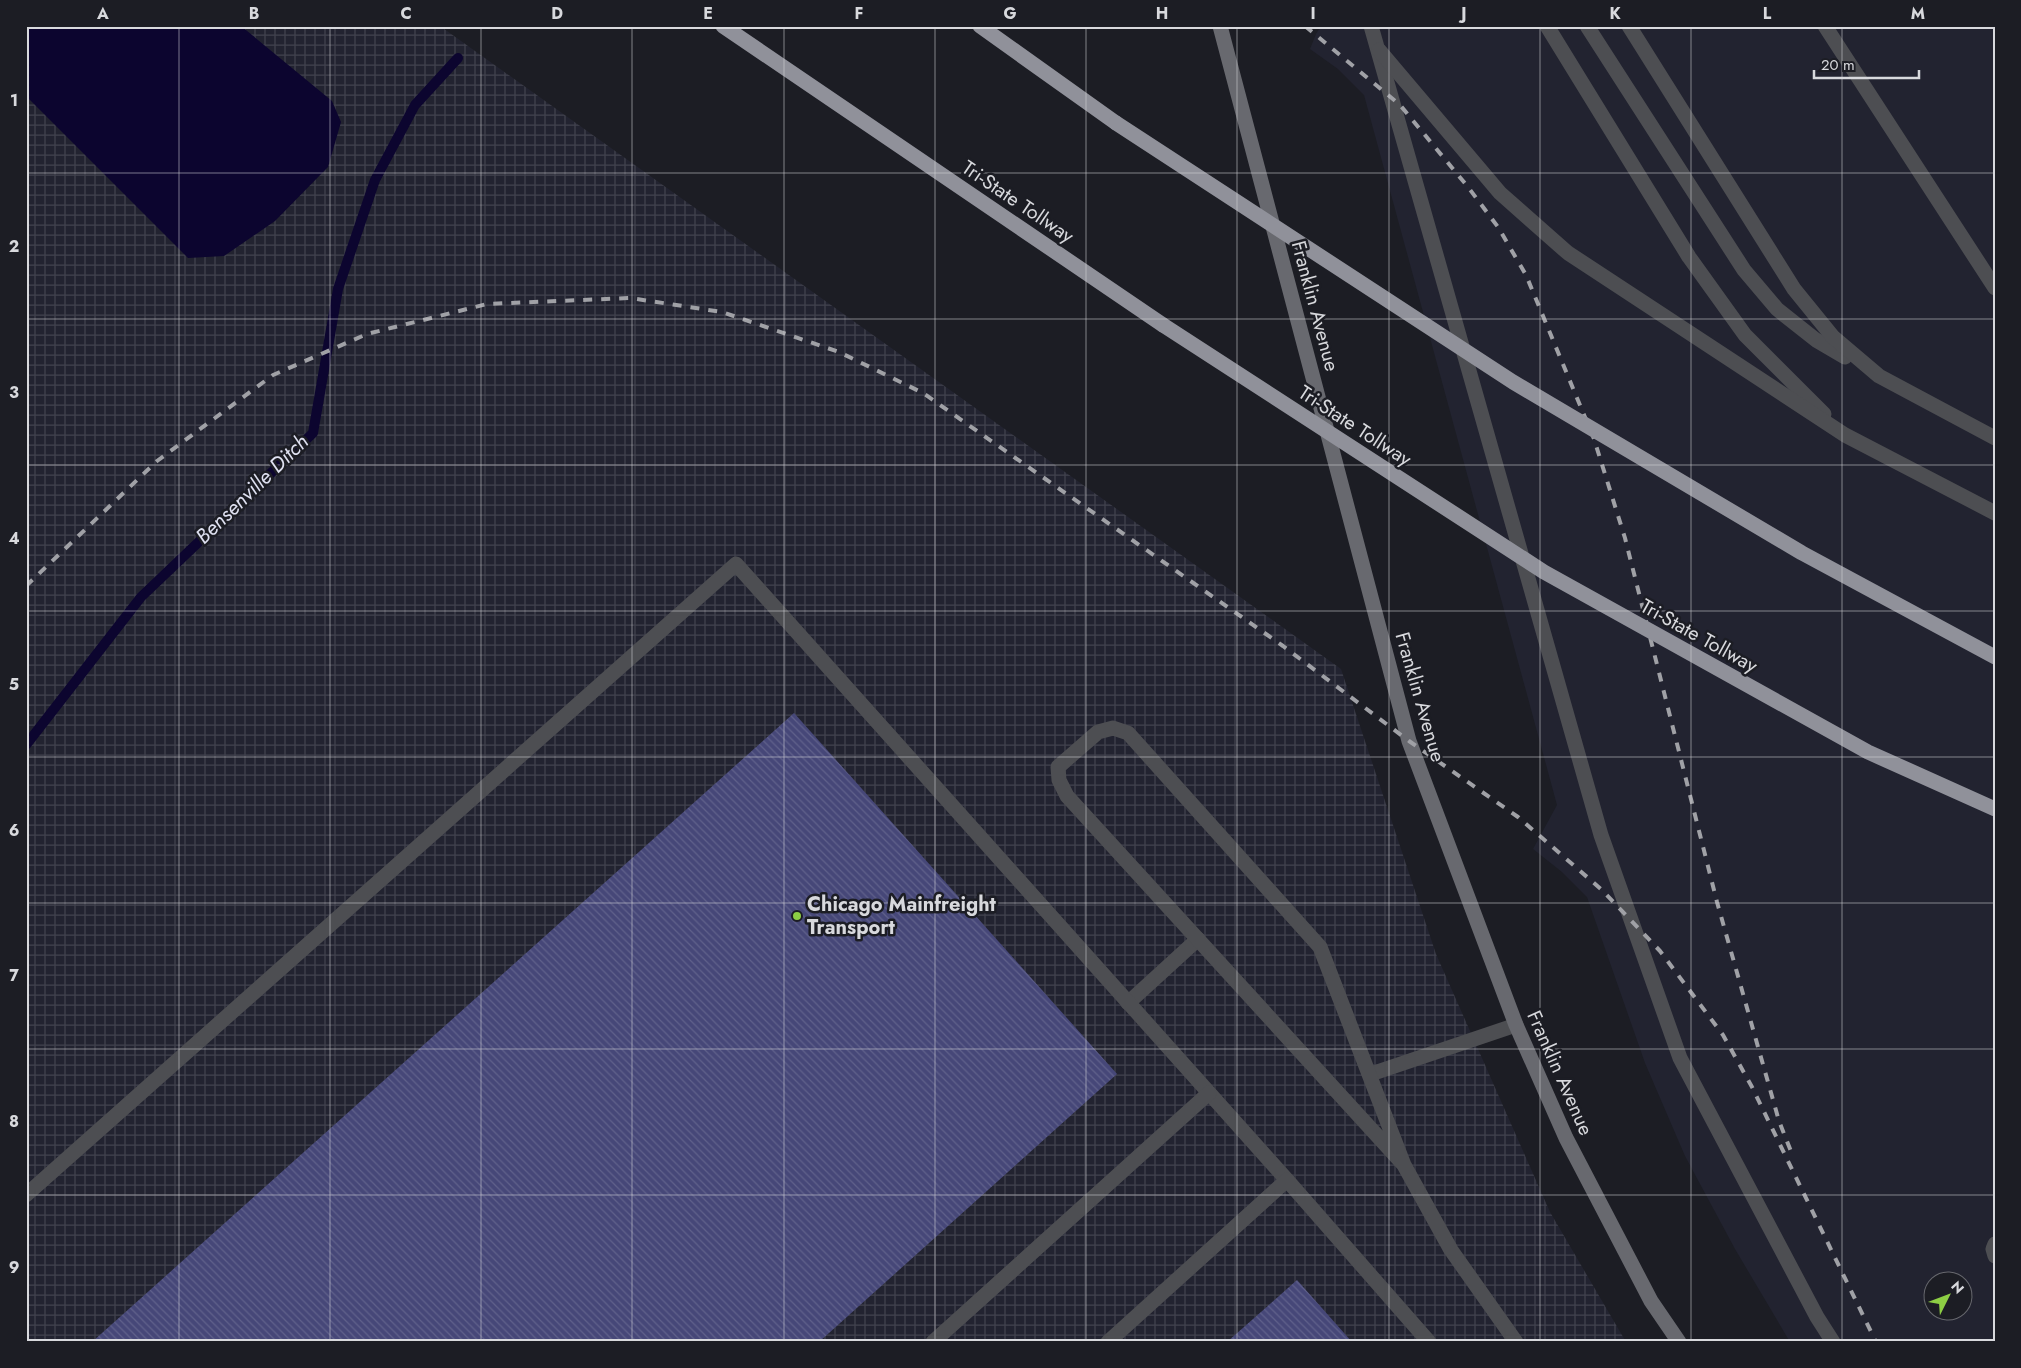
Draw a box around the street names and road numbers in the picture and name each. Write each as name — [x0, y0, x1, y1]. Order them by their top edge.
street label: Tri-State Tollway — [956, 154, 1080, 250]
street label: Franklin Avenue — [1284, 238, 1346, 374]
street label: Tri-State Tollway — [1293, 378, 1417, 474]
street label: Tri-State Tollway — [1635, 592, 1763, 680]
street label: Franklin Avenue — [1388, 629, 1452, 765]
street label: Franklin Avenue — [1520, 1006, 1600, 1140]

